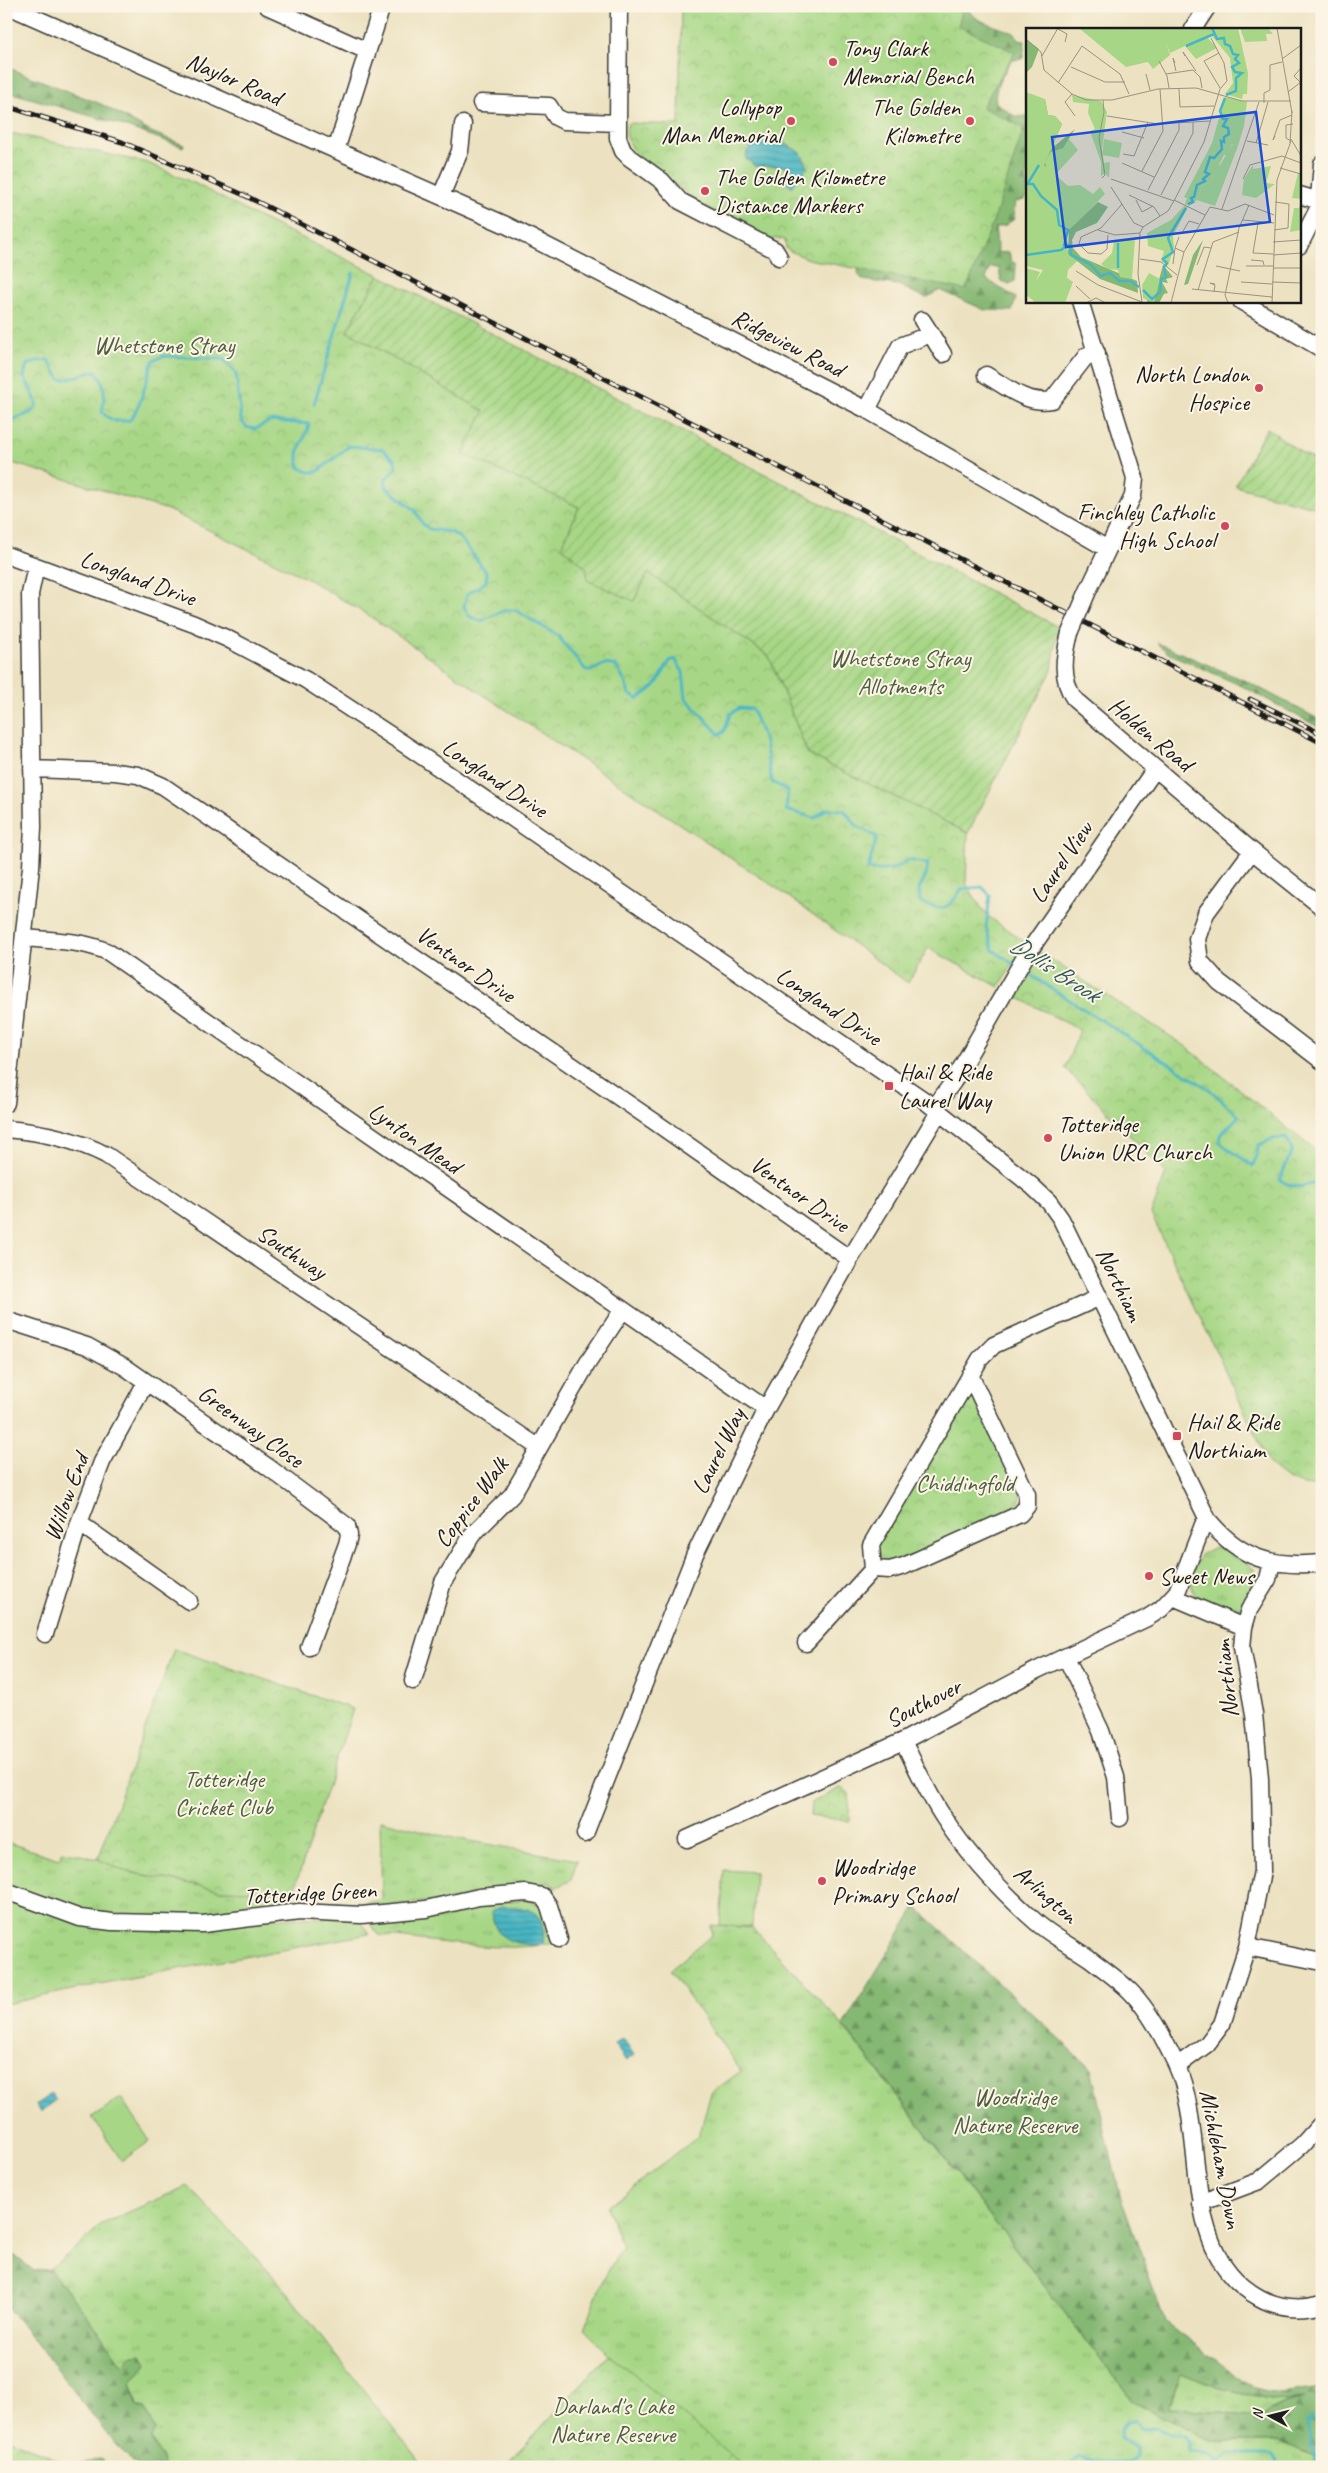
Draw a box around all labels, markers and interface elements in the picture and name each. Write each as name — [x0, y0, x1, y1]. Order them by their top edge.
inset map — [1026, 28, 1300, 302]
place label: Tony Clark Memorial Bench — [843, 33, 975, 91]
street label: Naylor Road — [182, 46, 289, 114]
marker: Tony Clark Memorial Bench — [827, 56, 839, 68]
place label: Lollypop Man Memorial — [662, 92, 785, 150]
place label: The Golden Kilometre — [871, 92, 962, 150]
marker: Lollypop Man Memorial — [785, 115, 797, 127]
marker: The Golden Kilometre — [964, 115, 976, 127]
place label: The Golden Kilometre Distance Markers — [715, 162, 887, 220]
marker: The Golden Kilometre Distance Markers — [699, 185, 711, 197]
street label: Ridgeview Road — [727, 302, 852, 386]
park label: Whetstone Stray — [94, 330, 236, 360]
place label: North London Hospice — [1135, 359, 1251, 417]
marker: North London Hospice — [1253, 382, 1265, 394]
place label: Finchley Catholic High School — [1077, 497, 1219, 555]
marker: Finchley Catholic High School — [1219, 520, 1231, 532]
street label: Longland Drive — [76, 543, 202, 613]
park label: Whetstone Stray Allotments — [830, 643, 972, 701]
street label: Holden Road — [1103, 690, 1202, 780]
street label: Longland Drive — [437, 732, 555, 825]
street label: Laurel View — [1023, 814, 1100, 909]
street label: Ventnor Drive — [411, 919, 523, 1010]
water label: Dollis Brook — [1004, 928, 1109, 1012]
street label: Longland Drive — [771, 960, 889, 1053]
place label: Hail & Ride Laurel Way — [899, 1057, 994, 1115]
marker: Hail & Ride Laurel Way — [883, 1080, 895, 1092]
street label: Lynton Mead — [363, 1095, 470, 1183]
place label: Totteridge Union URC Church — [1058, 1109, 1214, 1167]
marker: Totteridge Union URC Church — [1042, 1132, 1054, 1144]
street label: Ventnor Drive — [745, 1149, 857, 1240]
street label: Southway — [251, 1218, 334, 1287]
street label: Northiam — [1089, 1242, 1152, 1328]
street label: Greenway Close — [193, 1378, 311, 1476]
street label: Laurel Way — [684, 1402, 752, 1499]
place label: Hail & Ride Northiam — [1187, 1407, 1282, 1465]
marker: Hail & Ride Northiam — [1171, 1430, 1183, 1442]
street label: Willow End — [36, 1446, 97, 1545]
street label: Coppice Walk — [427, 1449, 516, 1553]
park label: Chiddingfold — [916, 1468, 1018, 1498]
place label: Sweet News — [1159, 1561, 1256, 1591]
marker: Sweet News — [1143, 1570, 1155, 1582]
street label: Northiam — [1207, 1636, 1245, 1719]
street label: Southover — [880, 1670, 968, 1735]
park label: Totteridge Cricket Club — [175, 1764, 275, 1822]
place label: Woodridge Primary School — [832, 1852, 959, 1910]
street label: Arlington — [1008, 1858, 1085, 1931]
street label: Totteridge Green — [243, 1874, 378, 1911]
marker: Woodridge Primary School — [816, 1875, 828, 1887]
park label: Woodridge Nature Reserve — [953, 2082, 1080, 2140]
street label: Michleham Down — [1193, 2087, 1249, 2232]
north arrow — [1246, 2390, 1296, 2440]
park label: Darland's Lake Nature Reserve — [551, 2391, 678, 2449]
text: N — [1249, 2407, 1267, 2420]

